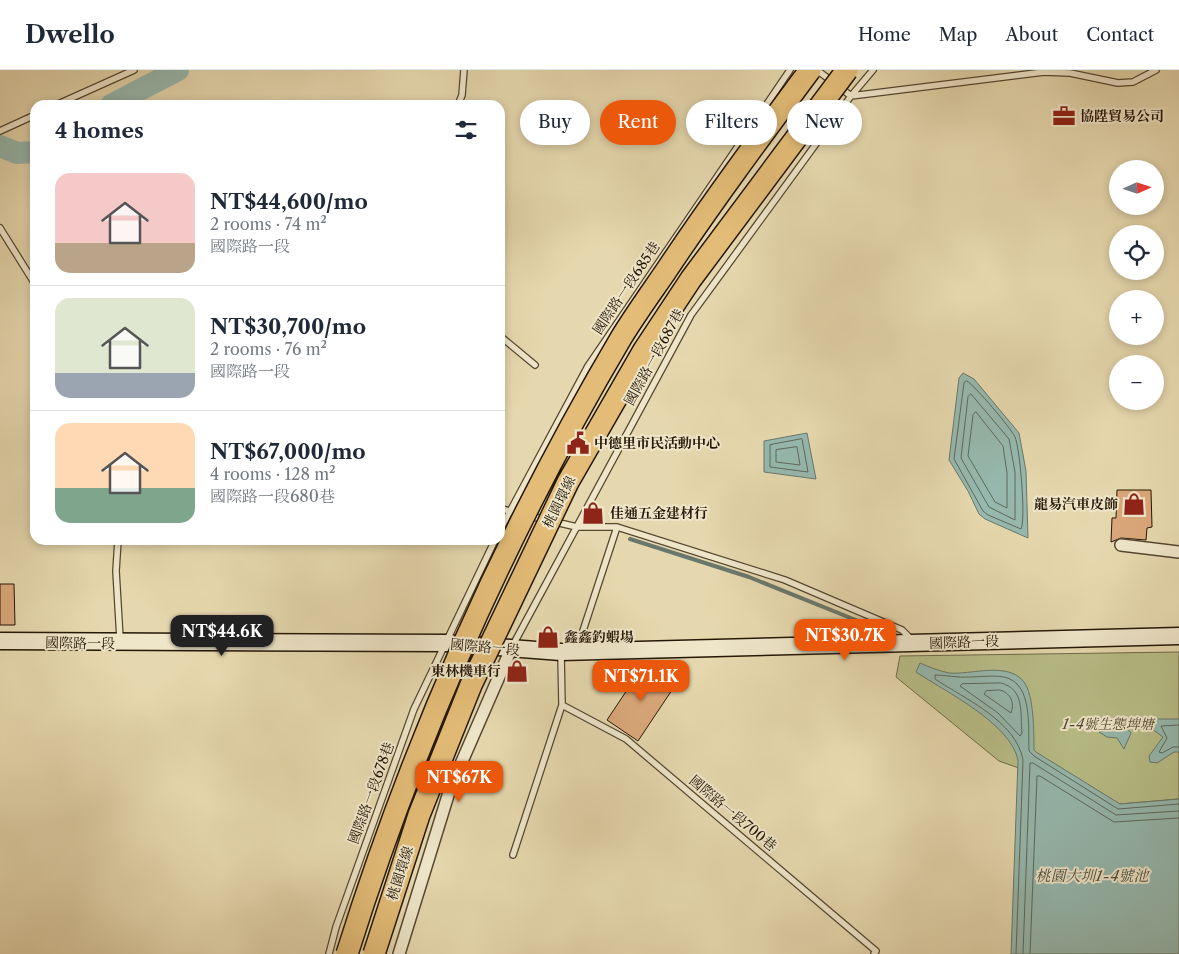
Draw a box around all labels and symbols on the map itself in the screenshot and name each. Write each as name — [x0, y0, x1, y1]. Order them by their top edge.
office icon: 協陞貿易公司 — [1051, 103, 1077, 129]
place label: 協陞貿易公司 — [1080, 107, 1164, 125]
north arrow — [1109, 160, 1164, 215]
street label: 國際路一段685巷 — [588, 238, 664, 338]
street label: 國際路一段687巷 — [620, 306, 688, 408]
public building icon: 中德里市民活動中心 — [565, 430, 591, 456]
place label: 中德里市民活動中心 — [594, 434, 720, 452]
street label: 桃園環線 — [539, 473, 579, 531]
shop icon: 龍易汽車皮飾 — [1121, 491, 1147, 517]
place label: 龍易汽車皮飾 — [1034, 495, 1118, 513]
shop icon: 佳通五金建材行 — [580, 500, 606, 526]
place label: 佳通五金建材行 — [610, 504, 708, 522]
pin: NT$44.6K — [170, 614, 274, 657]
pin: NT$30.7K — [793, 618, 897, 661]
shop icon: 鑫鑫釣蝦場 — [535, 624, 561, 650]
place label: 鑫鑫釣蝦場 — [564, 628, 634, 646]
street label: 國際路一段 — [929, 632, 999, 652]
street label: 國際路一段 — [45, 633, 115, 653]
street label: 國際路一段 — [449, 635, 521, 659]
shop icon: 東林機車行 — [504, 658, 530, 684]
pin: NT$71.1K — [589, 660, 693, 702]
place label: 東林機車行 — [431, 662, 501, 680]
park label: 1-4號生態埤塘 — [1061, 715, 1156, 733]
street label: 國際路一段678巷 — [344, 740, 398, 846]
pin: NT$67K — [418, 760, 500, 803]
street label: 國際路一段700巷 — [686, 771, 780, 855]
street label: 桃園環線 — [383, 844, 417, 902]
water label: 桃園大圳1-4號池 — [1036, 866, 1150, 885]

